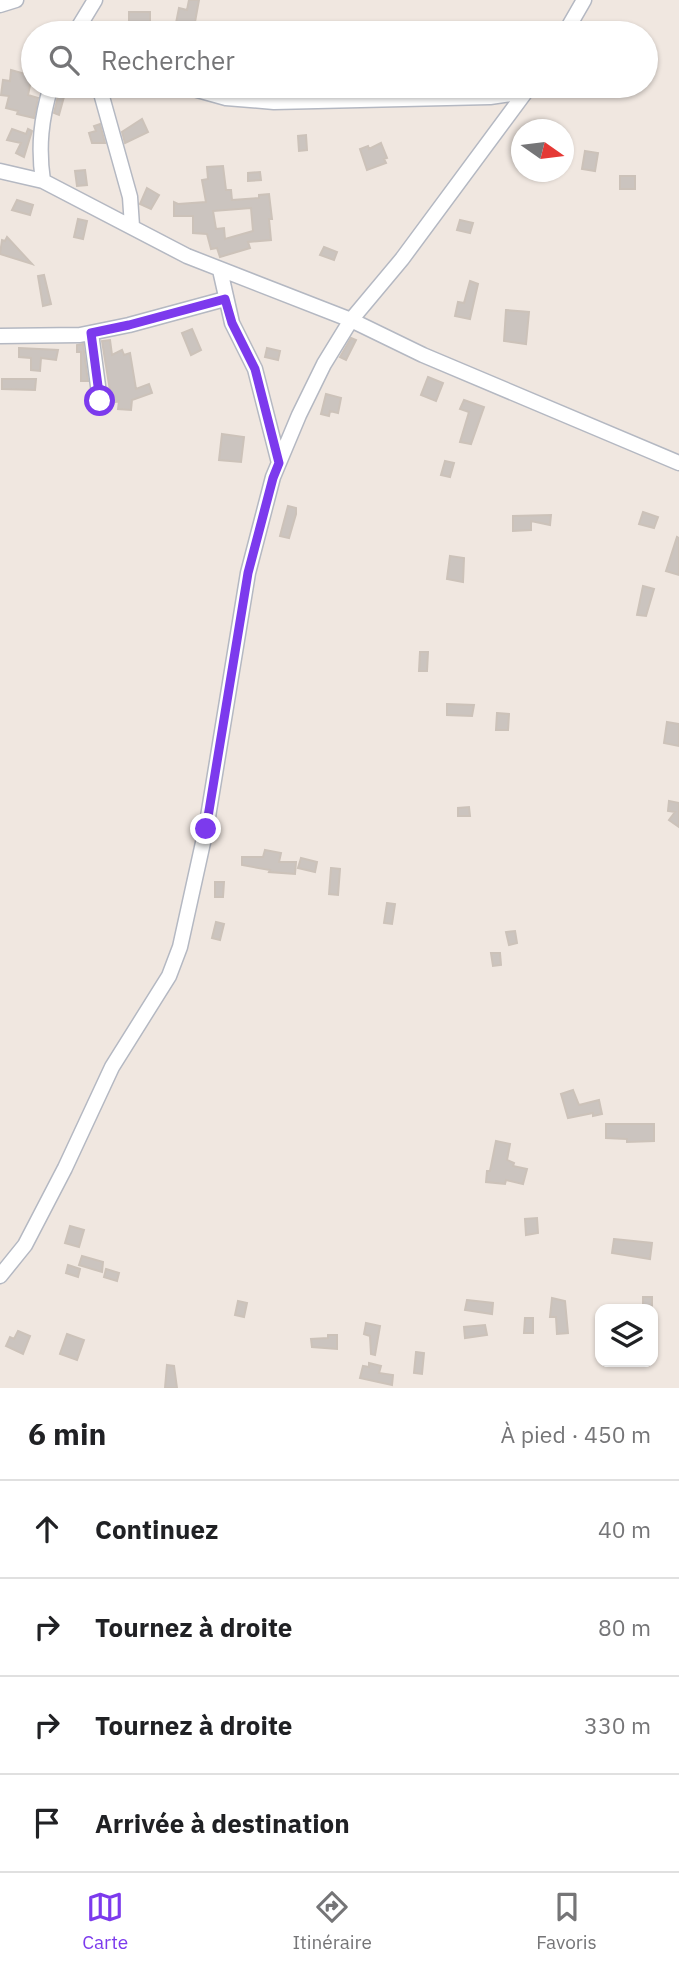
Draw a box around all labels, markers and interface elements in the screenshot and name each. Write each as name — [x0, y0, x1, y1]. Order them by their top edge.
search box — [21, 21, 658, 98]
icon: search — [45, 41, 83, 79]
text: Rechercher — [101, 43, 235, 77]
north arrow — [511, 119, 574, 182]
route start — [84, 385, 115, 416]
route end — [190, 813, 221, 844]
map controls — [595, 1304, 658, 1367]
button: layers — [595, 1304, 658, 1367]
text: 6 min — [28, 1414, 106, 1453]
text: À pied · 450 m — [501, 1419, 651, 1449]
icon: ahead — [28, 1510, 66, 1548]
text: Continuez — [95, 1512, 218, 1546]
text: 40 m — [598, 1514, 651, 1544]
icon: right — [28, 1608, 66, 1646]
text: Tournez à droite — [95, 1610, 292, 1644]
text: 80 m — [598, 1612, 651, 1642]
icon: right — [28, 1706, 66, 1744]
text: Tournez à droite — [95, 1708, 292, 1742]
text: 330 m — [584, 1710, 651, 1740]
icon: arrive — [28, 1804, 66, 1842]
text: Arrivée à destination — [95, 1806, 350, 1840]
tab: Carte — [82, 1888, 128, 1954]
tab: Itinéraire — [293, 1888, 372, 1954]
tab: Favoris — [536, 1888, 597, 1954]

